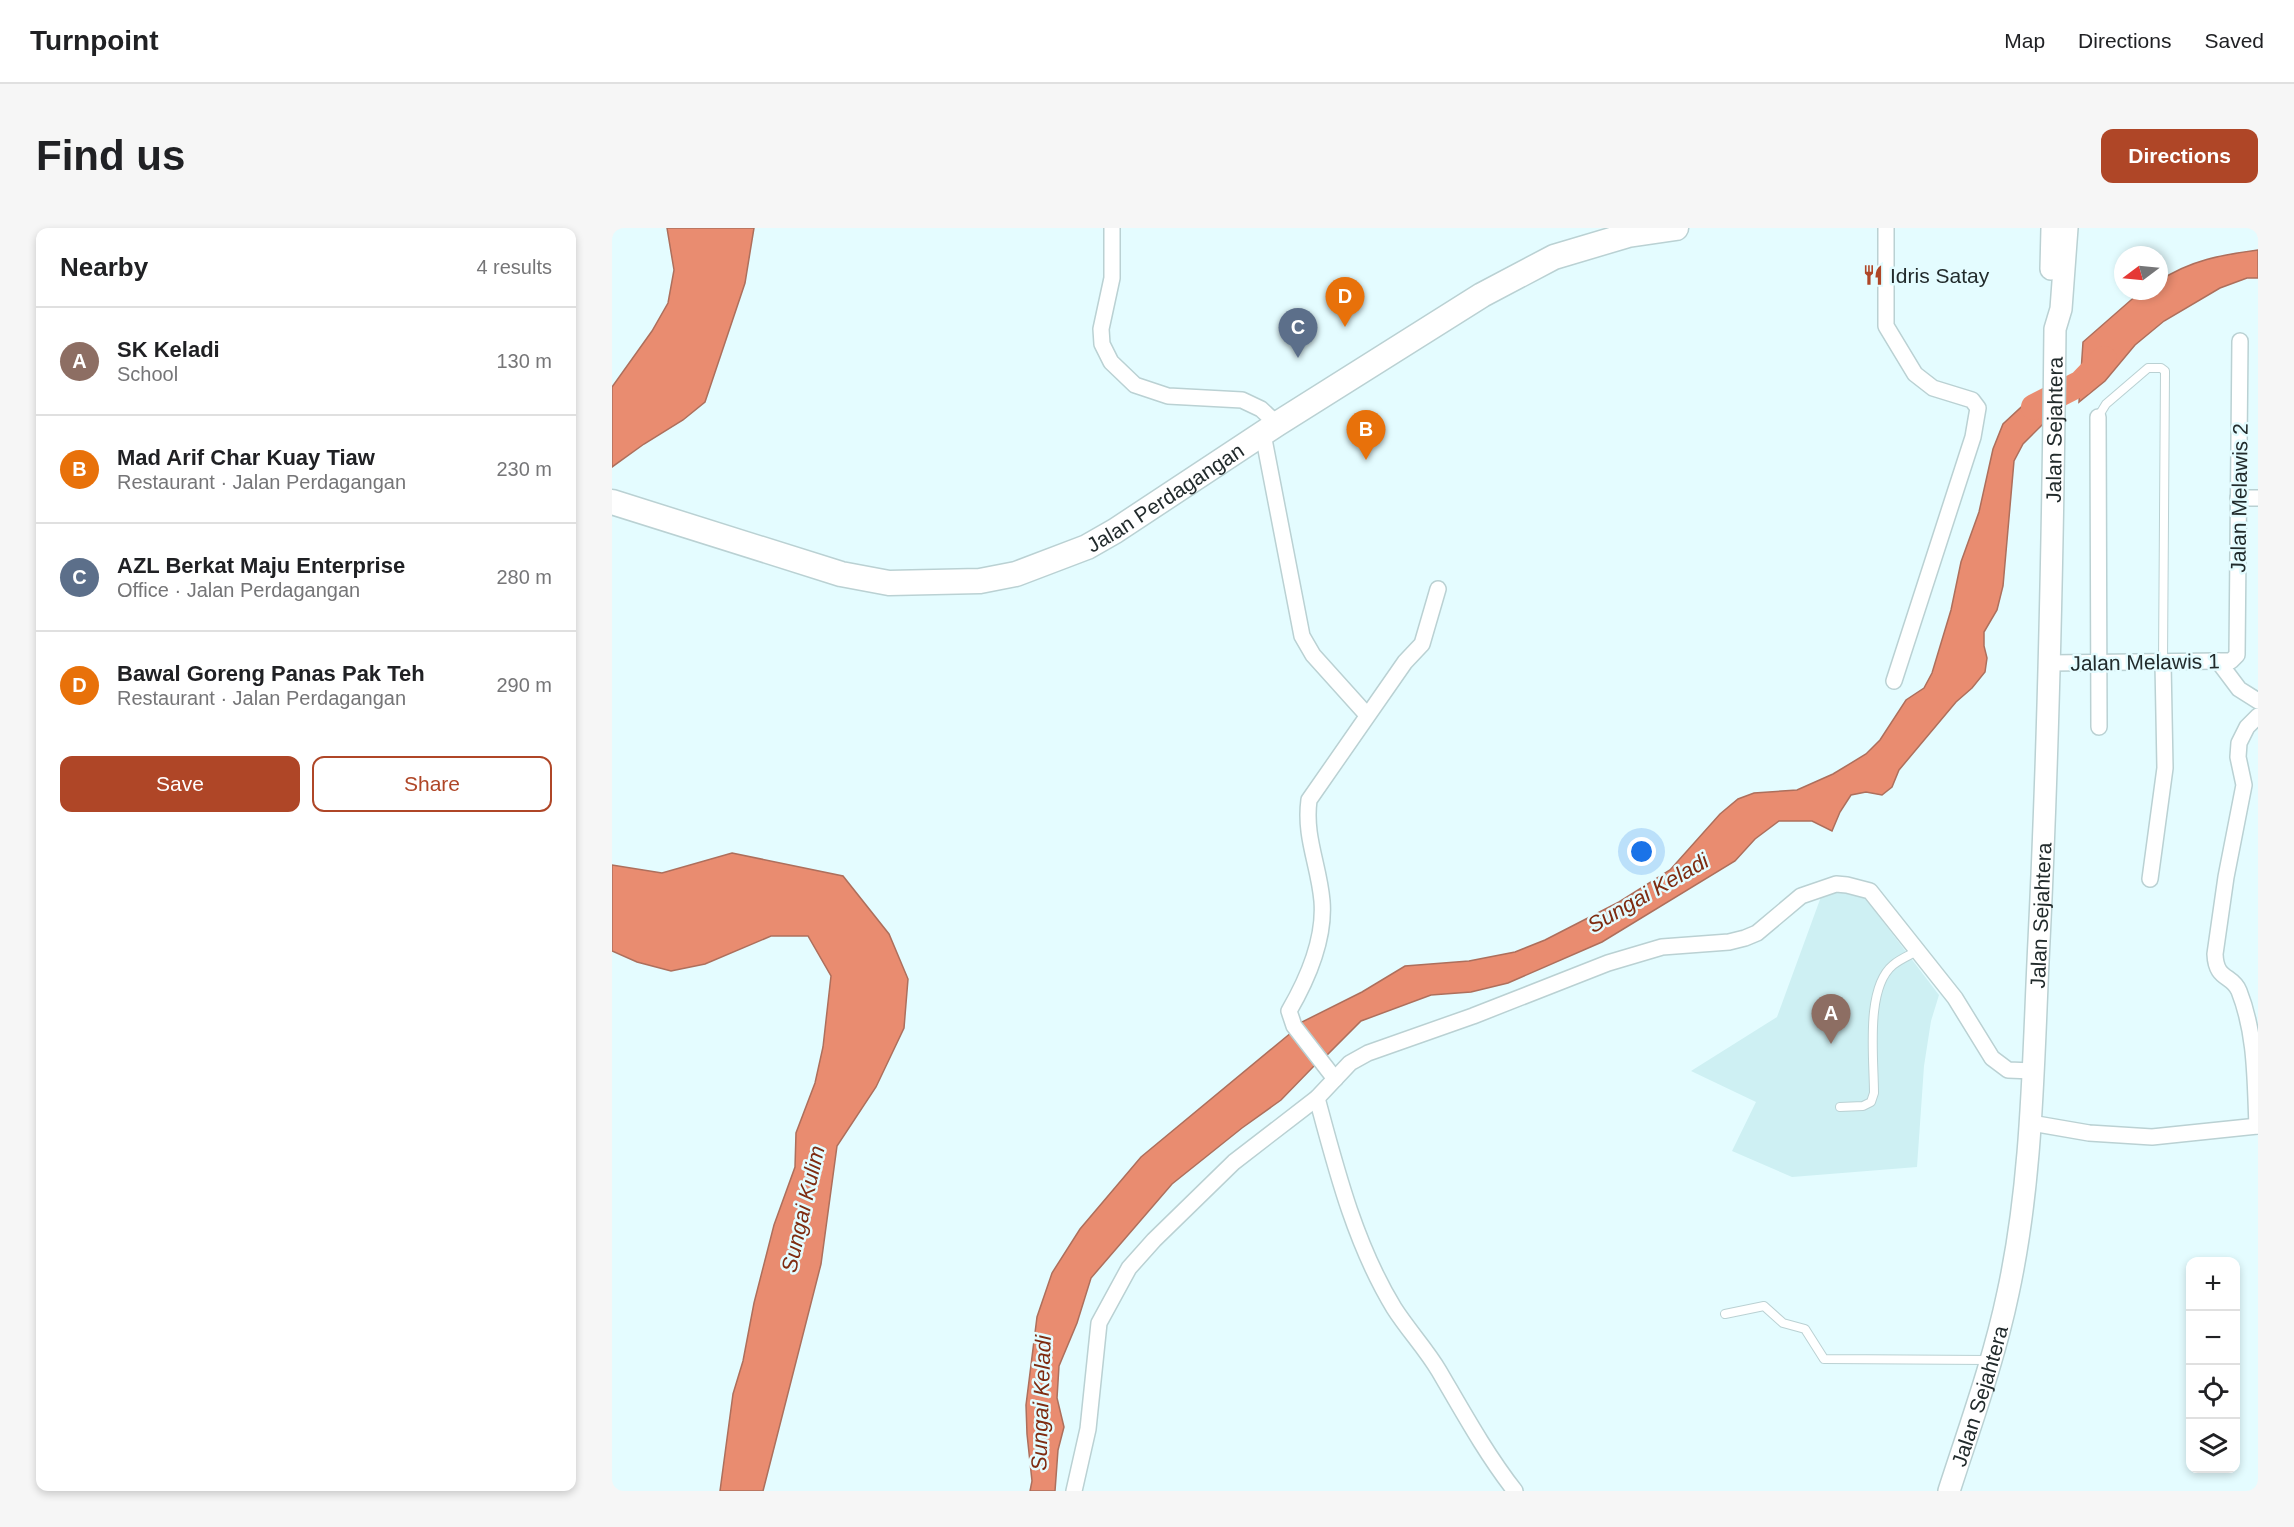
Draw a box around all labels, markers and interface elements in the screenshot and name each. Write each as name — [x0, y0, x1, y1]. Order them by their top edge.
text: Turnpoint — [30, 25, 159, 56]
text: Map — [2004, 29, 2045, 52]
text: Directions — [2078, 29, 2171, 52]
text: Saved — [2204, 29, 2264, 52]
button: Directions — [2101, 129, 2258, 183]
text: Find us — [36, 132, 185, 179]
north arrow — [2114, 246, 2168, 300]
text: Nearby — [60, 252, 148, 282]
text: 4 results — [476, 256, 552, 278]
restaurant icon: Idris Satay — [1861, 263, 1885, 287]
place label: Idris Satay — [1890, 264, 1990, 287]
pin: D — [1326, 278, 1364, 327]
pin: C — [1278, 308, 1318, 358]
text: SK Keladi — [117, 337, 220, 362]
text: A — [72, 350, 87, 372]
text: 130 m — [496, 350, 552, 372]
street label: Jalan Sejahtera — [2041, 356, 2066, 503]
text: School — [117, 363, 178, 385]
pin: B — [1346, 410, 1386, 460]
street label: Jalan Melawis 2 — [2226, 423, 2252, 573]
street label: Jalan Perdagangan — [1082, 438, 1248, 556]
text: Mad Arif Char Kuay Tiaw — [117, 445, 375, 470]
text: B — [72, 458, 87, 480]
text: 230 m — [496, 458, 552, 480]
text: Restaurant · Jalan Perdagangan — [117, 471, 406, 493]
text: AZL Berkat Maju Enterprise — [117, 553, 405, 578]
text: C — [72, 566, 87, 588]
text: 280 m — [496, 566, 552, 588]
text: Office · Jalan Perdagangan — [117, 579, 360, 601]
street label: Jalan Melawis 1 — [2070, 649, 2220, 675]
text: Bawal Goreng Panas Pak Teh — [117, 661, 425, 686]
text: D — [72, 674, 87, 696]
text: 290 m — [496, 674, 552, 696]
text: Restaurant · Jalan Perdagangan — [117, 687, 406, 709]
button: Save — [60, 756, 300, 812]
button: Share — [312, 756, 552, 812]
your location — [1627, 837, 1656, 866]
street label: Jalan Sejahtera — [2025, 842, 2055, 989]
water label: Sungai Keladi — [1583, 848, 1714, 938]
pin: A — [1812, 994, 1850, 1044]
water label: Sungai Kulim — [776, 1143, 830, 1275]
map controls — [2186, 1257, 2240, 1473]
button: + — [2186, 1257, 2240, 1311]
button: − — [2186, 1311, 2240, 1365]
street label: Jalan Sejahtera — [1946, 1323, 2012, 1469]
water label: Sungai Keladi — [1026, 1334, 1056, 1471]
button: locate — [2186, 1365, 2240, 1419]
button: layers — [2186, 1419, 2240, 1473]

